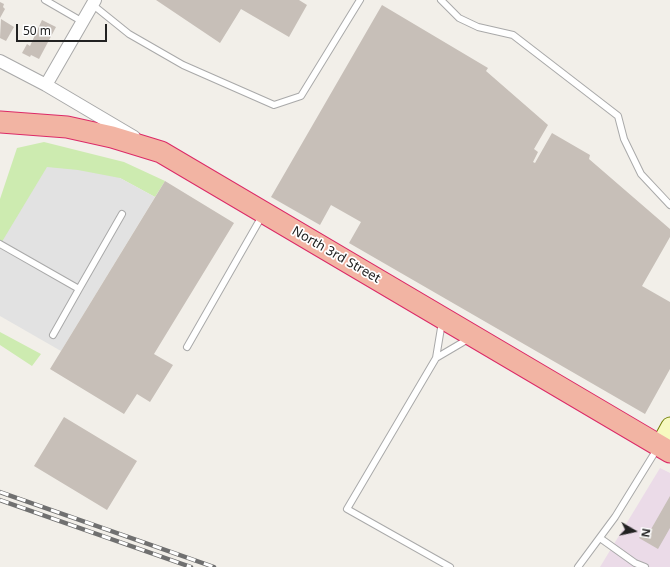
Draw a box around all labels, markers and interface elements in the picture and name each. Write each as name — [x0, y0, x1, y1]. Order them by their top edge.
scale bar — [18, 16, 109, 42]
text: 50 m — [23, 22, 51, 39]
street label: North 3rd Street — [289, 223, 383, 287]
north arrow — [614, 511, 654, 551]
text: N — [638, 527, 654, 539]

